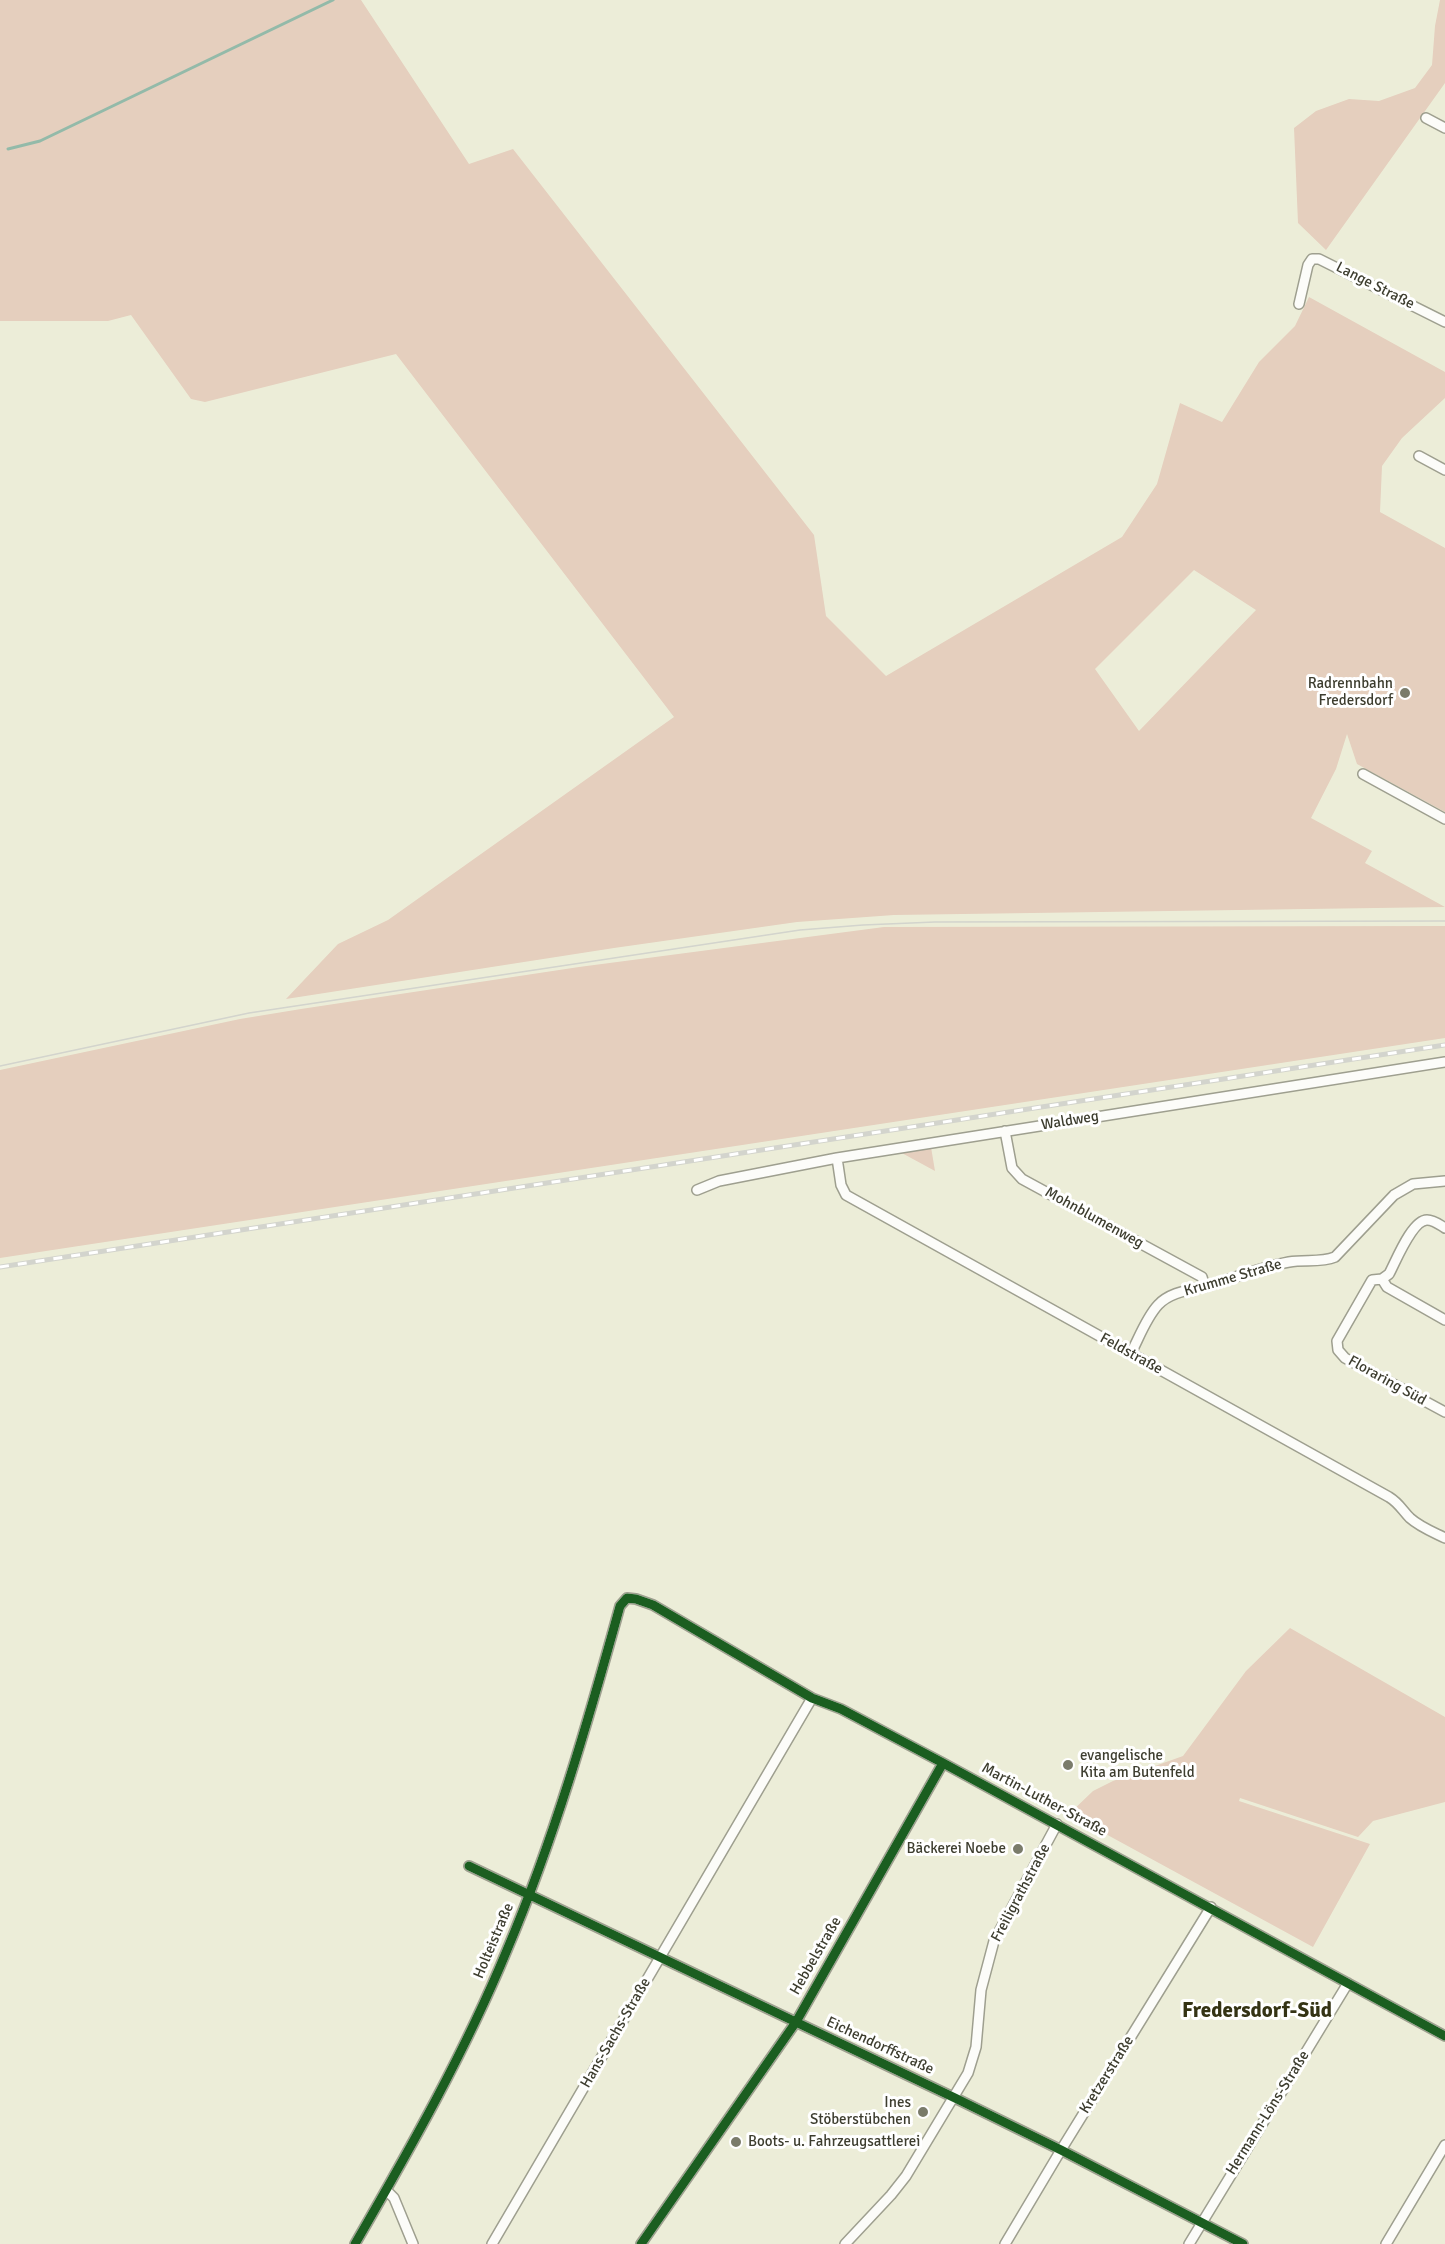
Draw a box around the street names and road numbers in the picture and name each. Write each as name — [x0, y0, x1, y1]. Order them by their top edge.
street label: Lange Straße — [1333, 259, 1417, 313]
street label: Waldweg — [1040, 1108, 1100, 1134]
street label: Mohnblumenweg — [1041, 1183, 1147, 1253]
street label: Krumme Straße — [1182, 1255, 1284, 1301]
street label: Feldstraße — [1097, 1329, 1165, 1379]
street label: Floraring Süd — [1345, 1352, 1429, 1410]
street label: Martin-Luther-Straße — [978, 1759, 1110, 1841]
street label: Freiligrathstraße — [988, 1841, 1054, 1945]
street label: Holteistraße — [470, 1900, 518, 1982]
street label: Hebbelstraße — [786, 1914, 846, 1998]
street label: Hans-Sachs-Straße — [577, 1975, 655, 2091]
street label: Eichendorffstraße — [823, 2013, 937, 2079]
street label: Kretzerstraße — [1076, 2033, 1138, 2117]
street label: Hermann-Löns-Straße — [1222, 2048, 1314, 2178]

